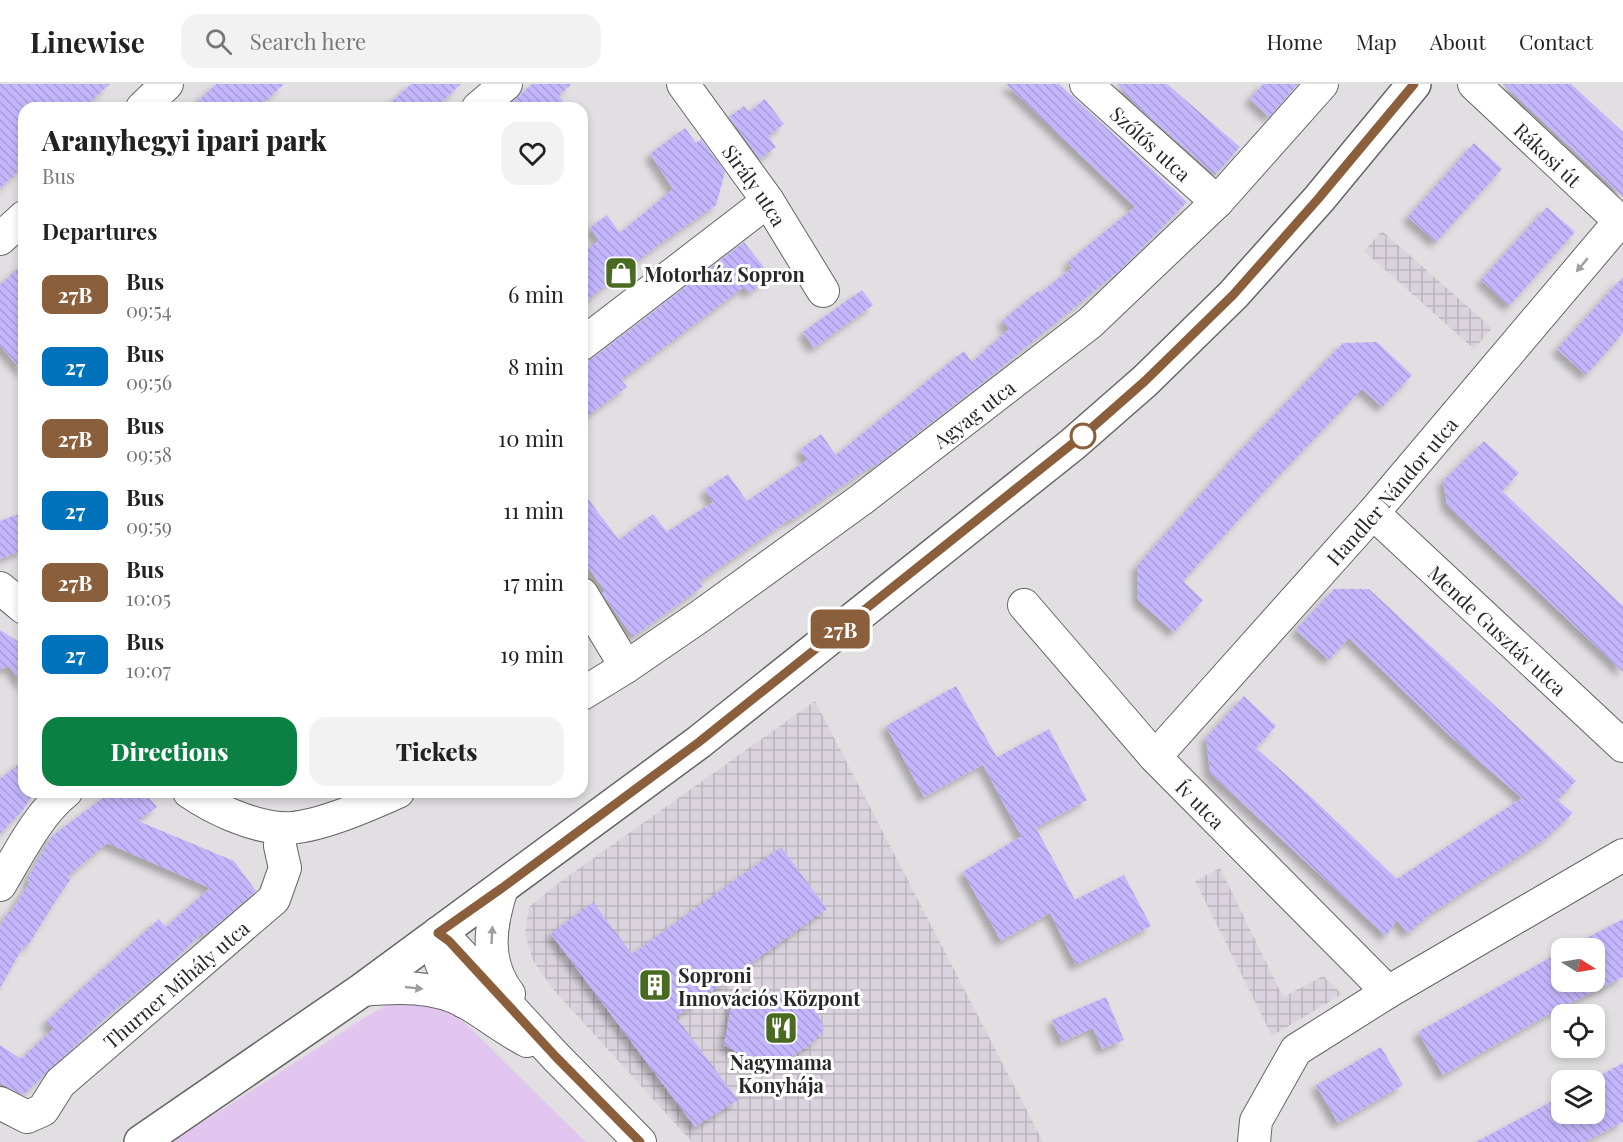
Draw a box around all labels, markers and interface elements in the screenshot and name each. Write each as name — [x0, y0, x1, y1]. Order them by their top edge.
search box — [181, 14, 601, 68]
text: Linewise — [30, 23, 145, 60]
icon: search — [202, 25, 235, 58]
text: Search here — [250, 26, 366, 56]
text: Home — [1267, 27, 1323, 55]
text: Map — [1356, 27, 1397, 55]
text: About — [1430, 27, 1486, 55]
text: Contact — [1519, 27, 1593, 55]
street label: Szőlős utca — [1105, 99, 1198, 186]
street label: Rákosi út — [1509, 116, 1588, 193]
text: Aranyhegyi ipari park — [42, 121, 327, 158]
button: heart — [501, 122, 564, 185]
street label: Sirály utca — [717, 138, 793, 231]
text: Bus — [42, 162, 75, 189]
text: Departures — [42, 216, 157, 246]
shop icon: Motorház Sopron — [603, 255, 639, 291]
one-way arrow — [1576, 257, 1589, 272]
place label: Motorház Sopron — [644, 260, 806, 287]
text: Bus — [126, 266, 164, 296]
text: 6 min — [508, 279, 564, 309]
text: 27B — [58, 280, 92, 308]
text: 09:54 — [126, 296, 172, 323]
text: Bus — [126, 338, 164, 368]
text: 8 min — [508, 351, 564, 381]
text: 27 — [65, 352, 85, 380]
text: 09:56 — [126, 368, 172, 395]
street label: Agyag utca — [926, 373, 1020, 454]
text: Bus — [126, 410, 164, 440]
street label: Handler Nándor utca — [1320, 411, 1463, 571]
text: 10 min — [498, 423, 564, 453]
unlabelled marker — [1070, 423, 1096, 449]
text: 27B — [58, 424, 92, 452]
text: 09:58 — [126, 440, 172, 467]
text: Bus — [126, 482, 164, 512]
text: 11 min — [503, 495, 564, 525]
text: 27 — [65, 496, 85, 524]
text: 09:59 — [126, 512, 172, 539]
text: Bus — [126, 554, 164, 584]
street label: Mende Gusztáv utca — [1423, 558, 1573, 701]
text: 17 min — [503, 567, 564, 597]
text: 27B — [58, 568, 92, 596]
text: 10:05 — [126, 584, 171, 611]
line badge: 27B — [806, 610, 874, 648]
text: 27B — [823, 615, 857, 643]
text: Bus — [126, 626, 164, 656]
text: 19 min — [500, 639, 564, 669]
text: 27 — [65, 640, 85, 668]
text: 10:07 — [126, 656, 171, 683]
button: Directions — [42, 717, 297, 786]
button: Tickets — [309, 717, 564, 786]
street label: Ív utca — [1171, 773, 1231, 834]
street label: Thurner Mihály utca — [97, 914, 254, 1054]
one-way arrow — [487, 925, 496, 944]
north arrow — [1551, 938, 1605, 992]
map controls — [1551, 938, 1605, 1124]
place label: Soproni Innovációs Központ — [678, 961, 861, 1011]
building icon: Soproni Innovációs Központ — [637, 967, 673, 1003]
one-way arrow — [404, 983, 423, 993]
button: locate — [1551, 1004, 1605, 1058]
restaurant icon: Nagymama Konyhája — [763, 1010, 799, 1046]
place label: Nagymama Konyhája — [730, 1048, 833, 1098]
button: layers — [1551, 1070, 1605, 1124]

